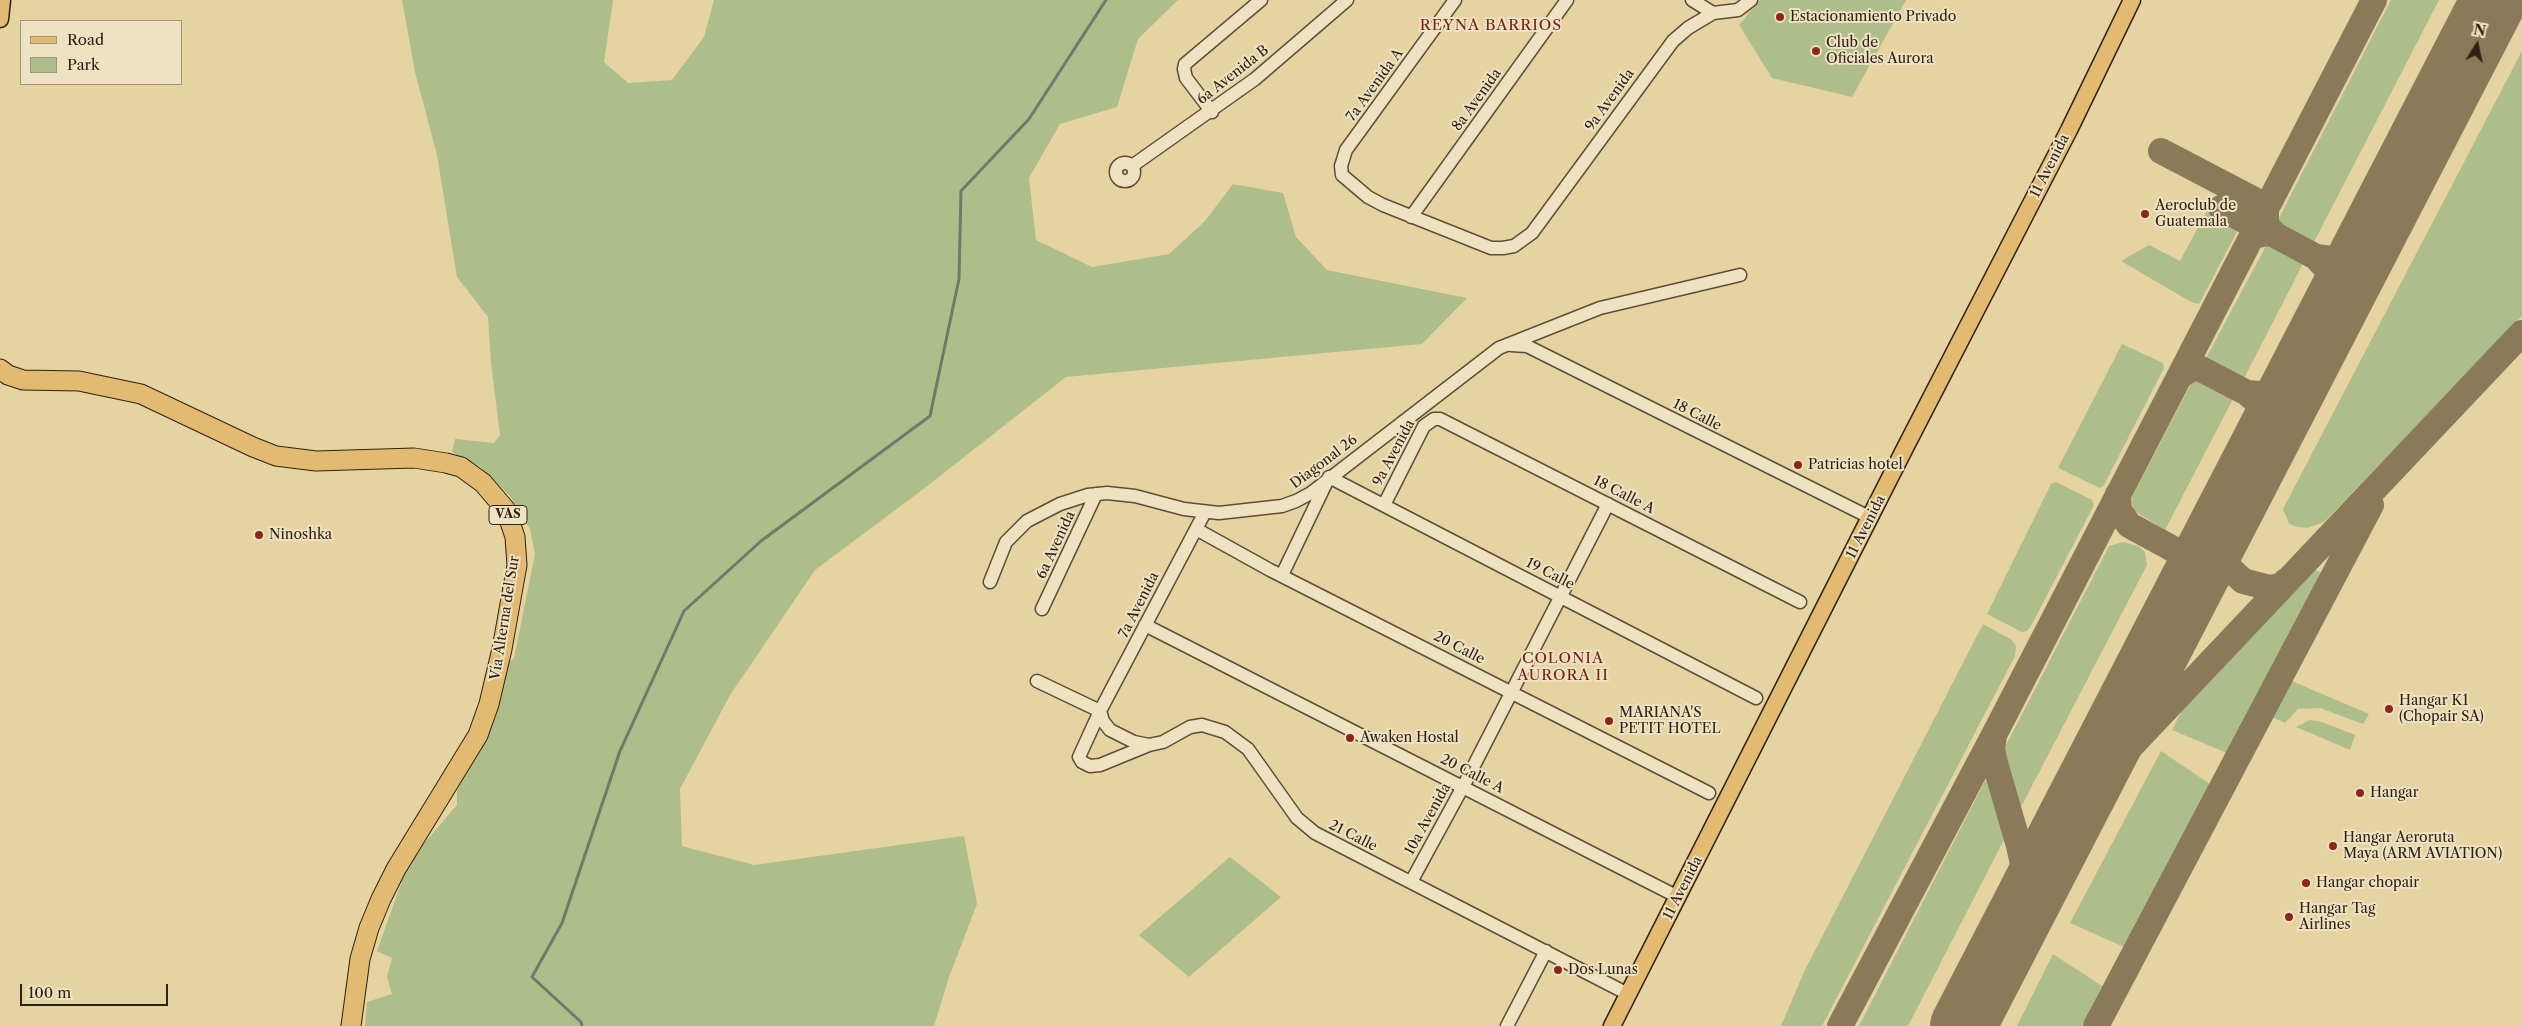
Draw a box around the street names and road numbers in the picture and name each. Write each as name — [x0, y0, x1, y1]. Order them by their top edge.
street label: 6a Avenida B — [1194, 42, 1272, 108]
street label: 7a Avenida A — [1343, 45, 1407, 125]
street label: 8a Avenida — [1449, 66, 1505, 134]
street label: 9a Avenida — [1582, 66, 1638, 134]
street label: 11 Avenida — [2027, 131, 2073, 201]
street label: 18 Calle — [1670, 396, 1724, 434]
street label: 9a Avenida — [1369, 417, 1419, 489]
street label: Diagonal 26 — [1287, 431, 1361, 493]
street label: 18 Calle A — [1591, 472, 1657, 518]
street label: 11 Avenida — [1843, 492, 1889, 562]
road number: VAS — [489, 506, 527, 524]
street label: 6a Avenida — [1033, 508, 1079, 582]
street label: Vía Alterna del Sur — [487, 555, 523, 681]
street label: 19 Calle — [1523, 555, 1577, 593]
street label: 7a Avenida — [1115, 569, 1163, 641]
street label: 20 Calle — [1431, 628, 1487, 668]
street label: 20 Calle A — [1437, 751, 1507, 797]
street label: 10a Avenida — [1401, 780, 1455, 858]
street label: 21 Calle — [1326, 817, 1380, 855]
street label: 11 Avenida — [1660, 853, 1706, 923]

